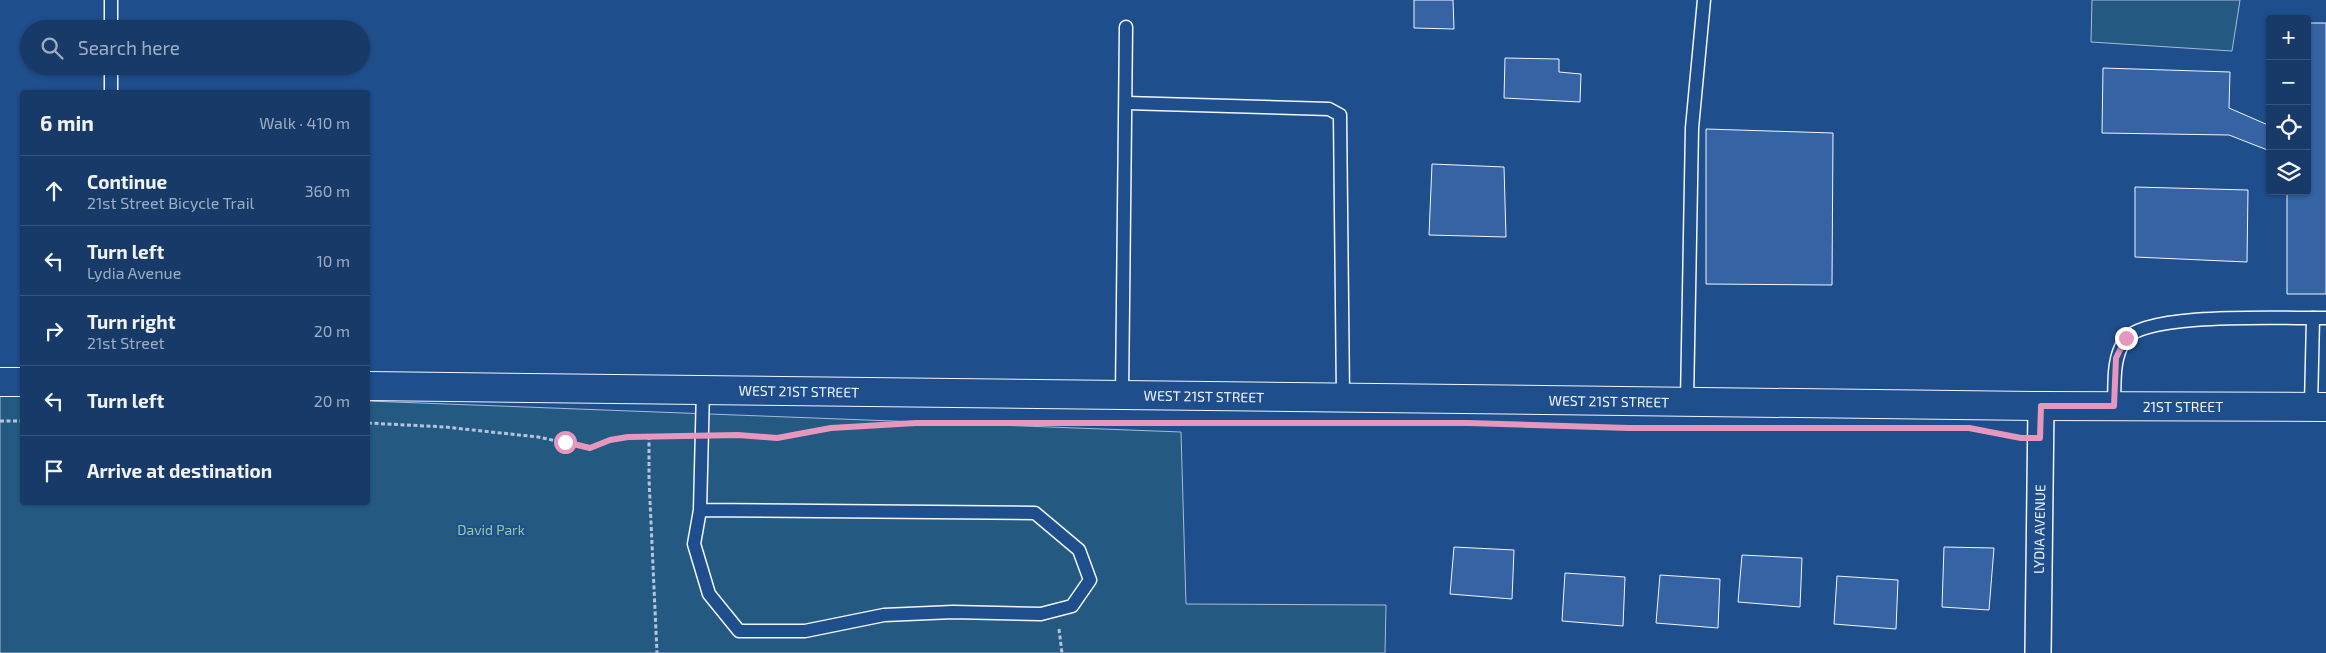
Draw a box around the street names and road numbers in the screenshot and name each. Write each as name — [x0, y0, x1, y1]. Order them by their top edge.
street label: WEST 21ST STREET — [739, 381, 859, 401]
street label: WEST 21ST STREET — [1144, 386, 1264, 406]
street label: WEST 21ST STREET — [1549, 391, 1669, 411]
street label: 21ST STREET — [2143, 398, 2223, 415]
street label: LYDIA AVENUE — [2030, 484, 2048, 574]

